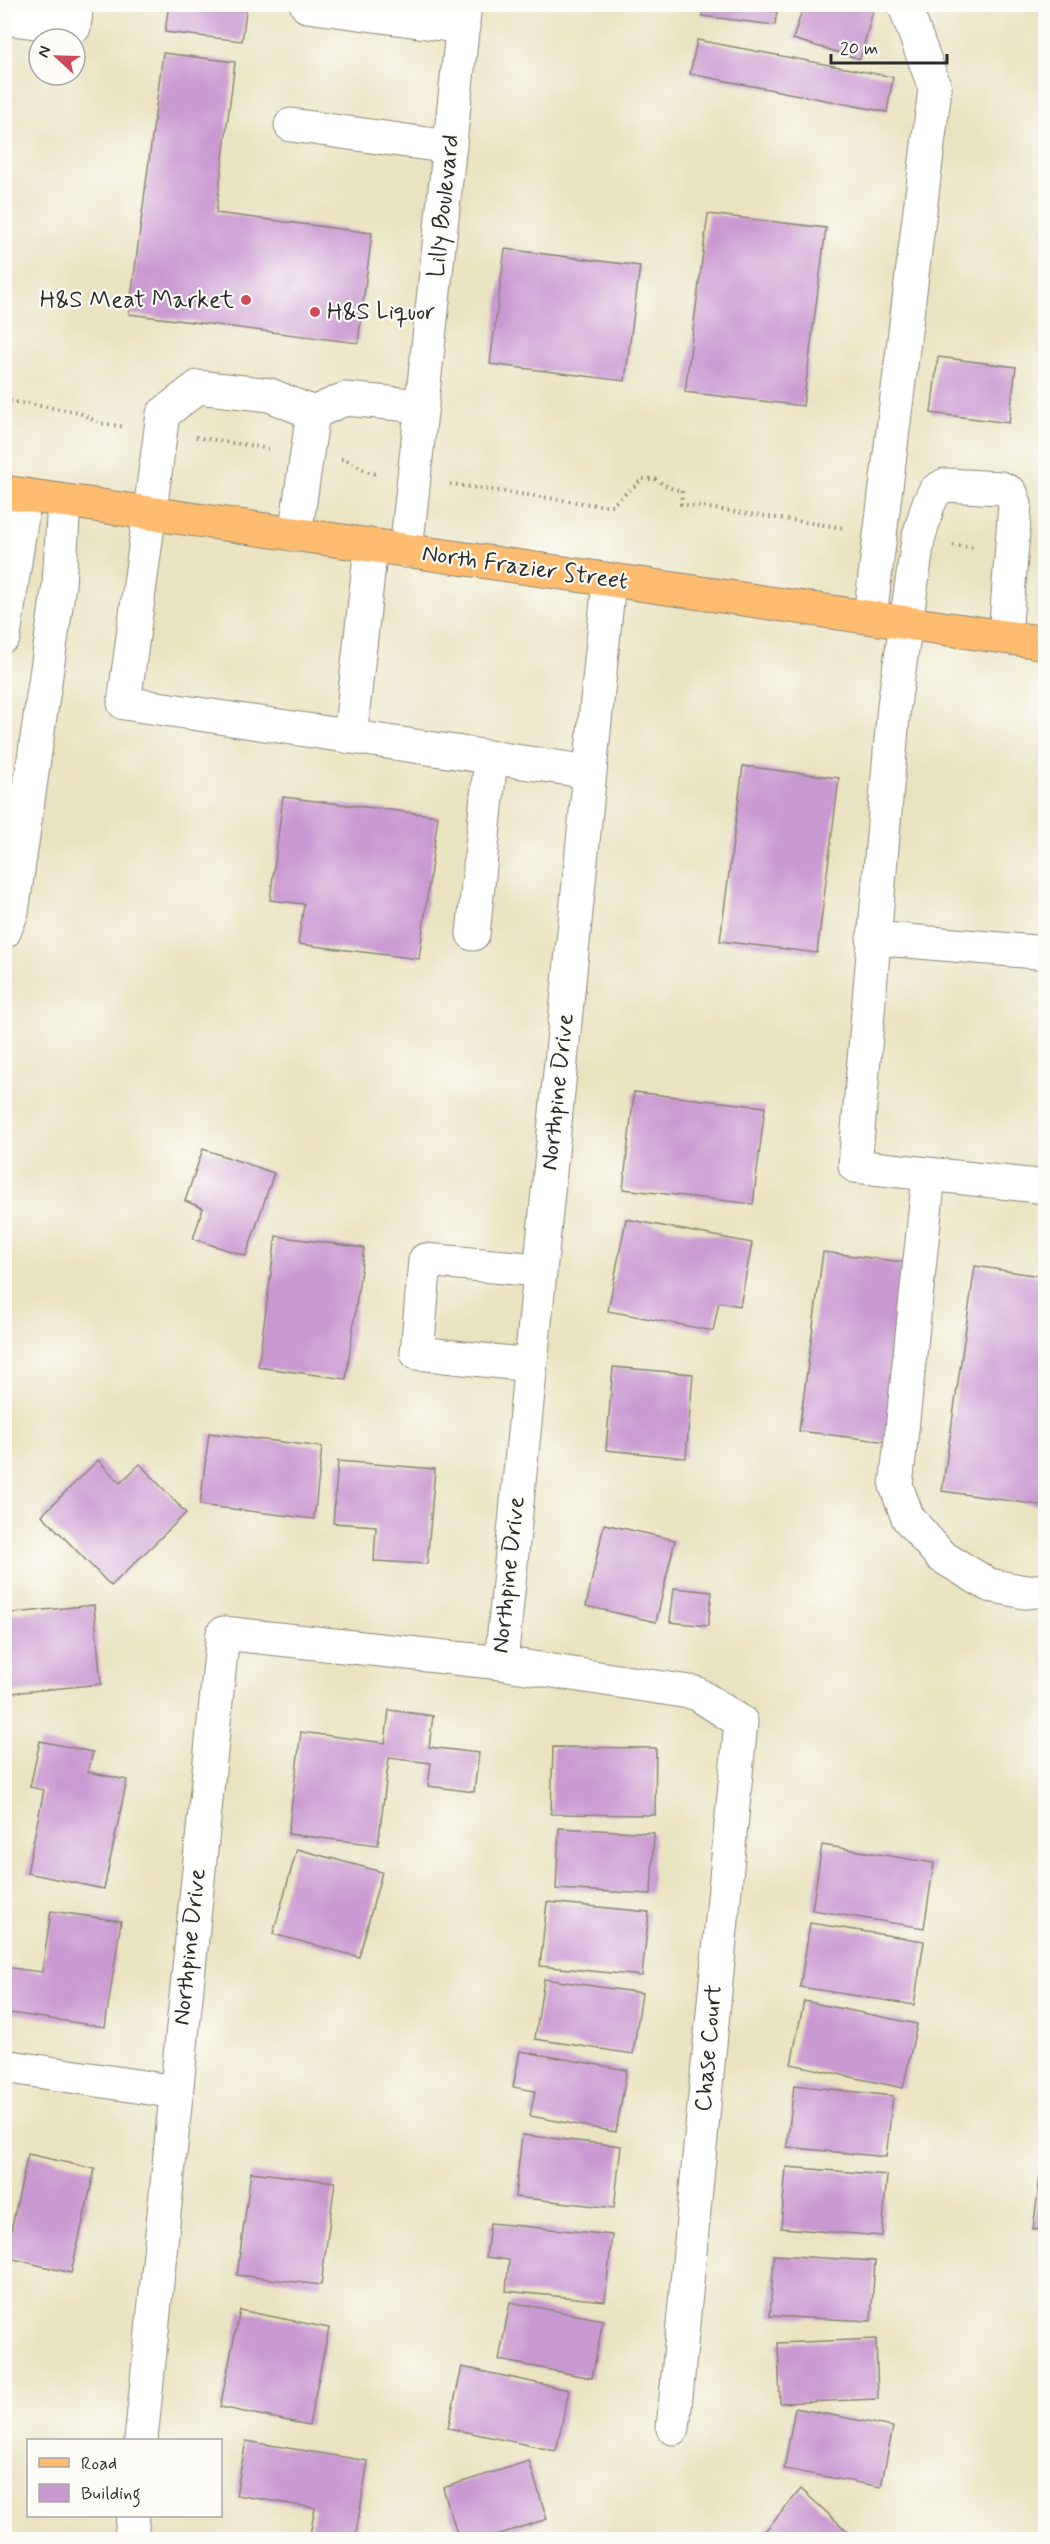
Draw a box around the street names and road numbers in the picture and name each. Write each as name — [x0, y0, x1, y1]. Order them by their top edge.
street label: Lilly Boulevard — [421, 133, 467, 279]
street label: North Frazier Street — [420, 538, 630, 598]
street label: Northpine Drive — [534, 1012, 582, 1172]
street label: Northpine Drive — [485, 1495, 533, 1655]
street label: Northpine Drive — [166, 1867, 214, 2027]
street label: Chase Court — [688, 1983, 730, 2113]

